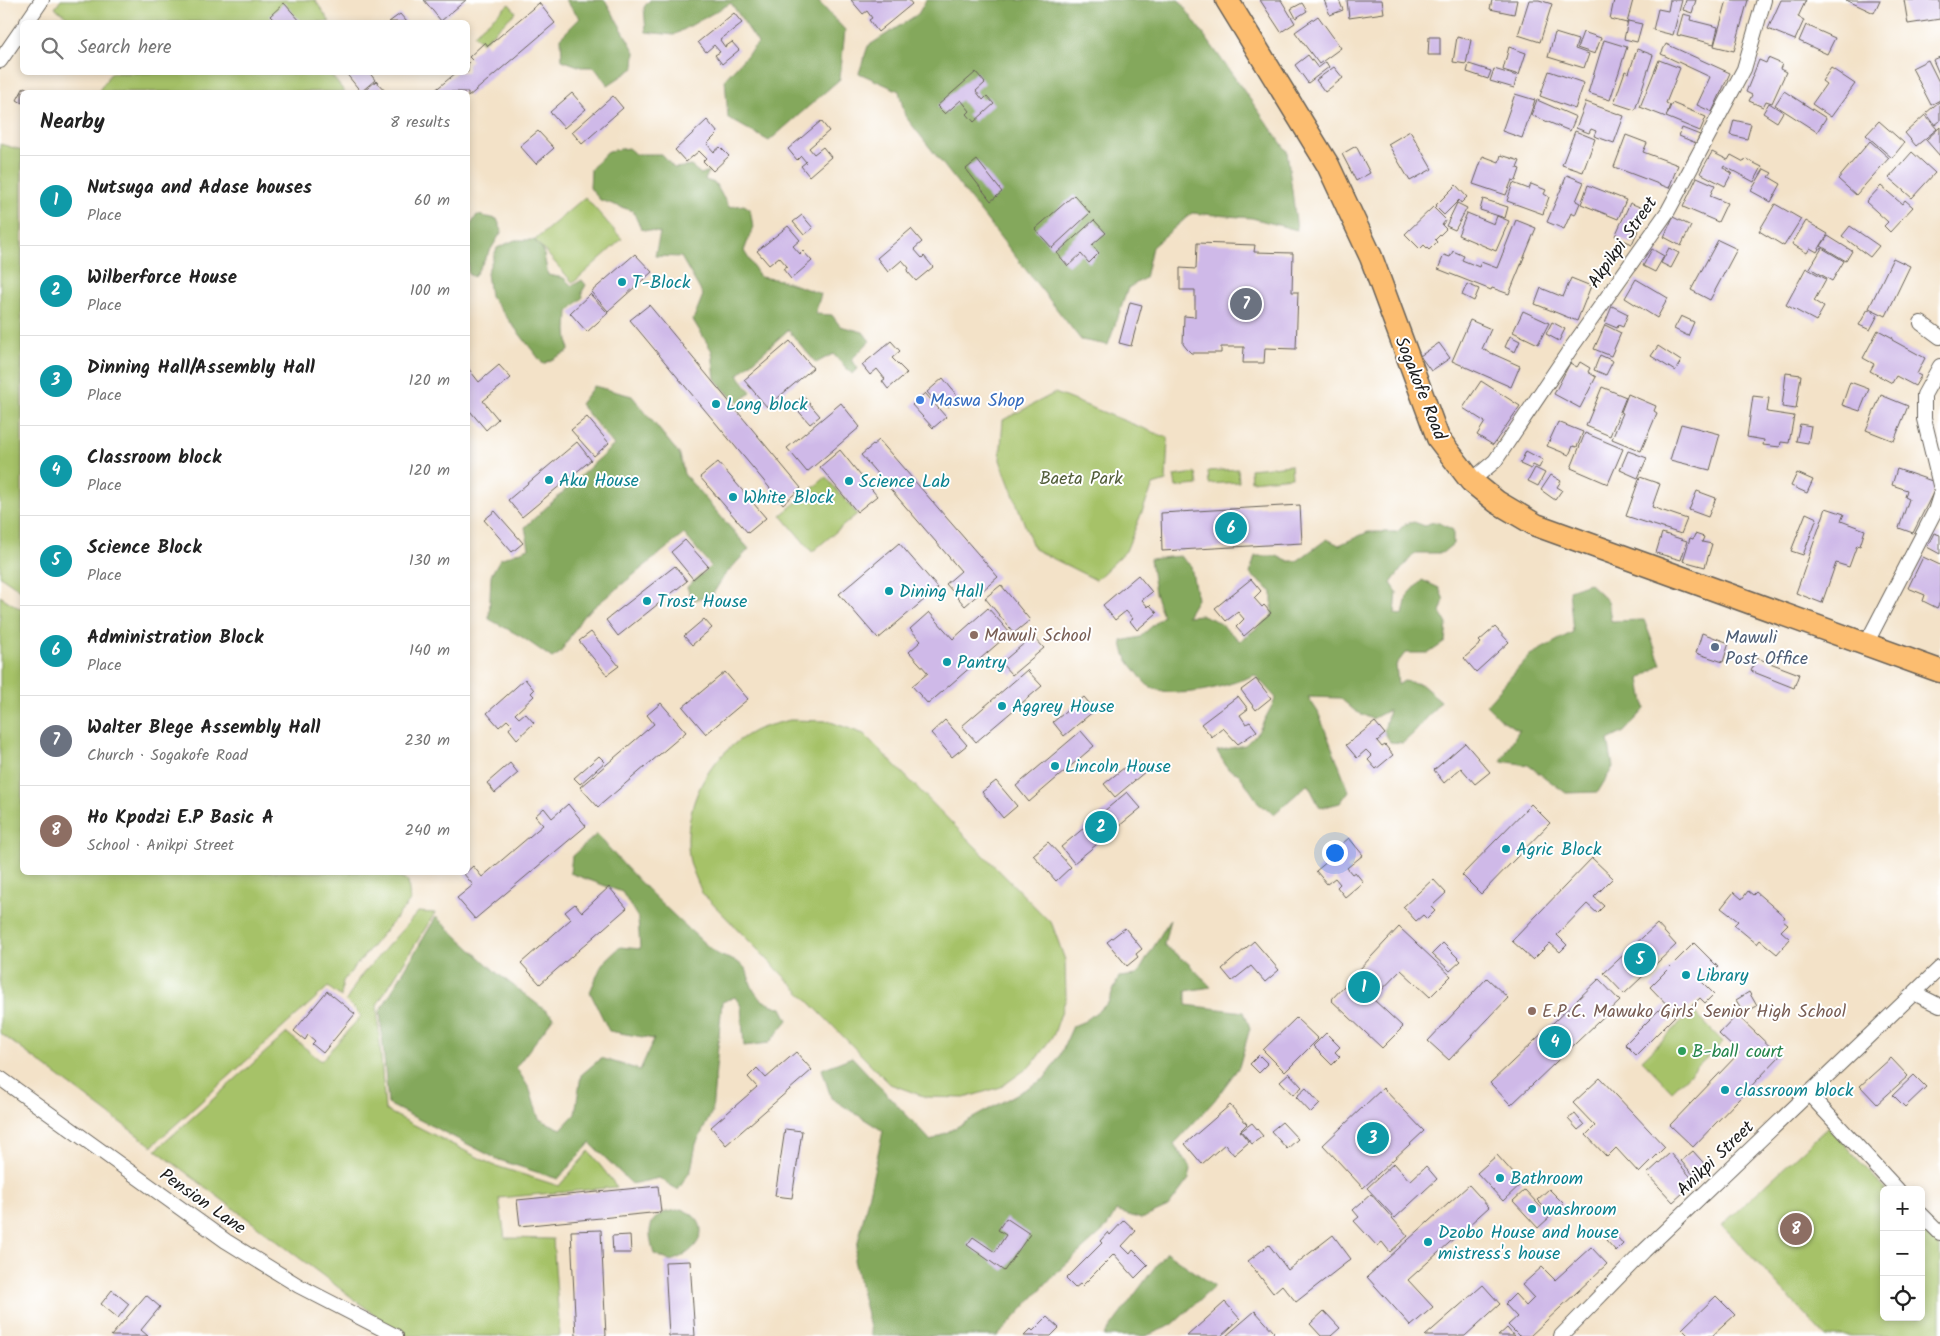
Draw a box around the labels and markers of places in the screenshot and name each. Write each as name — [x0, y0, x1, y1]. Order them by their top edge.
place label: T-Block — [632, 269, 691, 298]
marker: T-Block — [616, 276, 628, 288]
pin: 7 — [1230, 285, 1262, 323]
place label: Maswa Shop — [930, 387, 1024, 416]
place label: Long block — [726, 391, 808, 420]
marker: Maswa Shop — [914, 394, 926, 406]
marker: Long block — [710, 398, 722, 410]
place label: Aku House — [559, 467, 639, 496]
place label: Science Lab — [859, 468, 950, 497]
marker: Aku House — [543, 474, 555, 486]
marker: Science Lab — [843, 475, 855, 487]
place label: White Block — [743, 484, 834, 513]
marker: White Block — [727, 491, 739, 503]
pin: 6 — [1215, 509, 1247, 547]
place label: Dining Hall — [899, 578, 984, 607]
marker: Dining Hall — [883, 585, 895, 597]
place label: Trost House — [657, 588, 747, 617]
marker: Trost House — [641, 595, 653, 607]
place label: Mawuli School — [984, 622, 1092, 651]
place label: Mawuli Post Office — [1725, 624, 1808, 674]
marker: Mawuli School — [968, 629, 980, 641]
marker: Mawuli Post Office — [1709, 641, 1721, 653]
place label: Pantry — [957, 649, 1007, 678]
marker: Pantry — [941, 656, 953, 668]
place label: Aggrey House — [1012, 693, 1114, 722]
marker: Aggrey House — [996, 700, 1008, 712]
place label: Lincoln House — [1065, 753, 1171, 782]
marker: Lincoln House — [1049, 760, 1061, 772]
pin: 2 — [1085, 808, 1117, 846]
place label: Agric Block — [1516, 836, 1602, 865]
marker: Agric Block — [1500, 843, 1512, 855]
pin: 5 — [1624, 940, 1656, 978]
place label: Library — [1696, 962, 1749, 991]
pin: 1 — [1348, 968, 1380, 1006]
marker: Library — [1680, 969, 1692, 981]
place label: E.P.C. Mawuko Girls' Senior High School — [1542, 998, 1847, 1027]
marker: E.P.C. Mawuko Girls' Senior High School — [1526, 1005, 1538, 1017]
pin: 4 — [1539, 1023, 1571, 1061]
place label: B-ball court — [1692, 1038, 1784, 1067]
marker: B-ball court — [1676, 1045, 1688, 1057]
place label: classroom block — [1735, 1077, 1854, 1106]
marker: classroom block — [1719, 1084, 1731, 1096]
pin: 3 — [1357, 1119, 1389, 1157]
place label: Bathroom — [1510, 1165, 1583, 1194]
marker: Bathroom — [1494, 1172, 1506, 1184]
place label: washroom — [1542, 1196, 1616, 1225]
marker: washroom — [1526, 1203, 1538, 1215]
pin: 8 — [1780, 1210, 1812, 1248]
place label: Dzobo House and house mistress's house — [1438, 1219, 1619, 1269]
marker: Dzobo House and house mistress's house — [1422, 1236, 1434, 1248]

